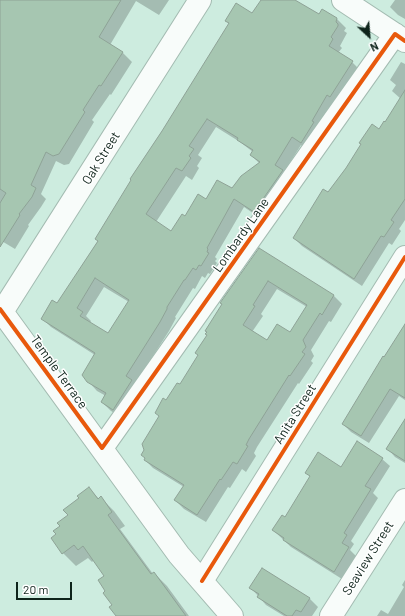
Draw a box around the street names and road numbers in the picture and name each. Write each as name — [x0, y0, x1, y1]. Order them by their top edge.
street label: Oak Street — [79, 129, 123, 187]
street label: Lombardy Lane — [210, 195, 272, 275]
street label: Temple Terrace — [27, 332, 91, 412]
street label: Anita Street — [270, 381, 320, 447]
street label: Seaview Street — [339, 518, 397, 598]

